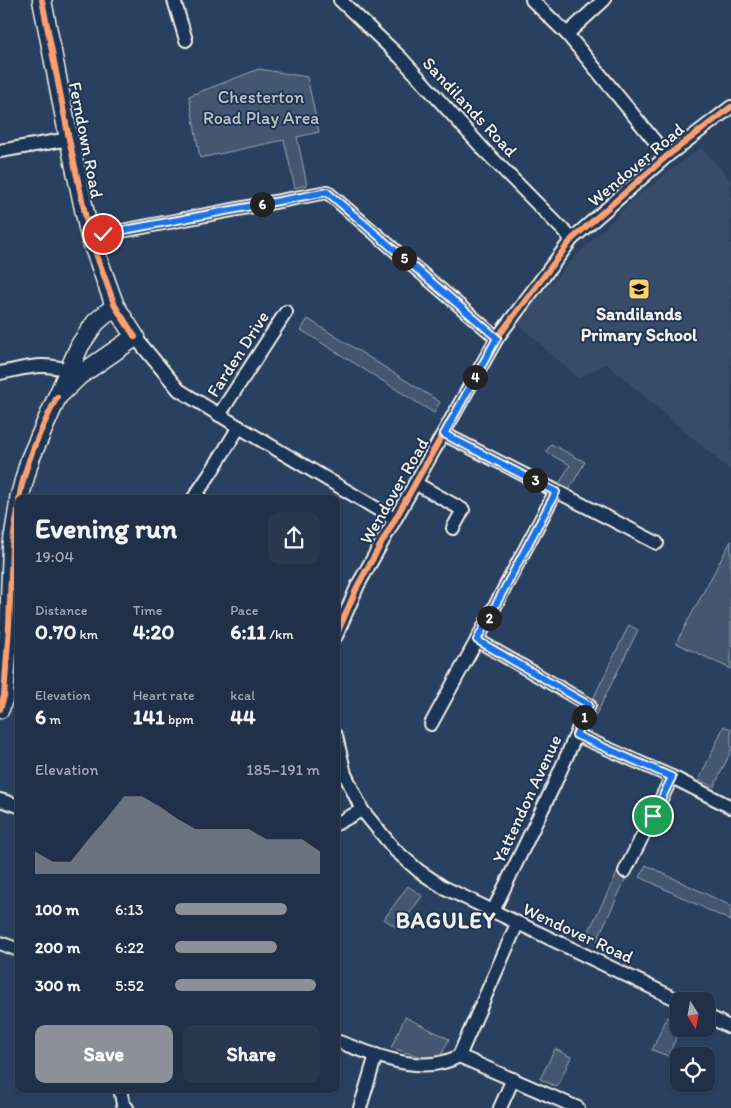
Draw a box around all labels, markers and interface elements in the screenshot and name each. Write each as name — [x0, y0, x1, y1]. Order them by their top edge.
street label: Sandilands Road — [418, 52, 522, 162]
street label: Ferndown Road — [64, 80, 108, 200]
park label: Chesterton Road Play Area — [203, 86, 319, 129]
street label: Wendover Road — [583, 118, 689, 212]
pin: 6 — [250, 192, 274, 216]
text: 6 — [259, 196, 266, 213]
pin — [82, 213, 124, 255]
icon: check — [89, 220, 117, 248]
pin: 5 — [392, 246, 416, 270]
text: 5 — [401, 250, 408, 267]
school or university icon: Sandilands Primary School — [627, 277, 651, 301]
place label: Sandilands Primary School — [581, 303, 698, 346]
street label: Farden Drive — [202, 307, 274, 401]
pin: 4 — [462, 364, 488, 390]
text: 4 — [471, 369, 480, 386]
street label: Wendover Road — [355, 434, 433, 548]
pin: 3 — [522, 468, 548, 492]
text: 3 — [532, 472, 539, 489]
text: Evening run — [35, 511, 177, 545]
button: share — [268, 512, 320, 564]
text: 19:04 — [35, 547, 74, 566]
text: Distance — [35, 602, 87, 619]
text: Time — [133, 602, 163, 619]
text: Pace — [230, 602, 258, 619]
pin: 2 — [476, 606, 502, 630]
text: 2 — [486, 610, 493, 627]
text: 0.70 — [35, 619, 76, 644]
text: 4:20 — [133, 619, 174, 644]
text: 6:11 — [230, 619, 266, 644]
text: km — [76, 626, 98, 643]
text: /km — [266, 626, 294, 643]
text: Elevation — [35, 687, 91, 704]
text: Heart rate — [133, 687, 195, 704]
text: kcal — [230, 687, 255, 704]
text: 6 — [35, 704, 46, 729]
text: 141 — [133, 704, 165, 729]
text: 44 — [230, 704, 256, 729]
pin: 1 — [572, 704, 596, 730]
text: 1 — [581, 709, 588, 726]
text: m — [46, 711, 61, 728]
text: bpm — [165, 711, 194, 728]
street label: Yattendon Avenue — [488, 731, 566, 867]
text: Elevation — [35, 760, 99, 779]
text: 185–191 m — [246, 760, 320, 779]
pin — [632, 795, 674, 837]
icon: arrive — [639, 802, 667, 830]
street label: Wendover Road — [519, 898, 637, 968]
text: 100 m — [35, 900, 79, 919]
text: 6:13 — [115, 900, 144, 919]
district label: BAGULEY — [396, 907, 496, 934]
text: 200 m — [35, 938, 80, 957]
text: 6:22 — [115, 938, 144, 957]
text: 300 m — [35, 976, 81, 995]
text: 5:52 — [115, 976, 144, 995]
north arrow — [670, 992, 715, 1038]
map controls — [670, 992, 715, 1092]
button: Save — [35, 1025, 173, 1083]
button: Share — [183, 1025, 320, 1083]
button: locate — [670, 1047, 715, 1092]

